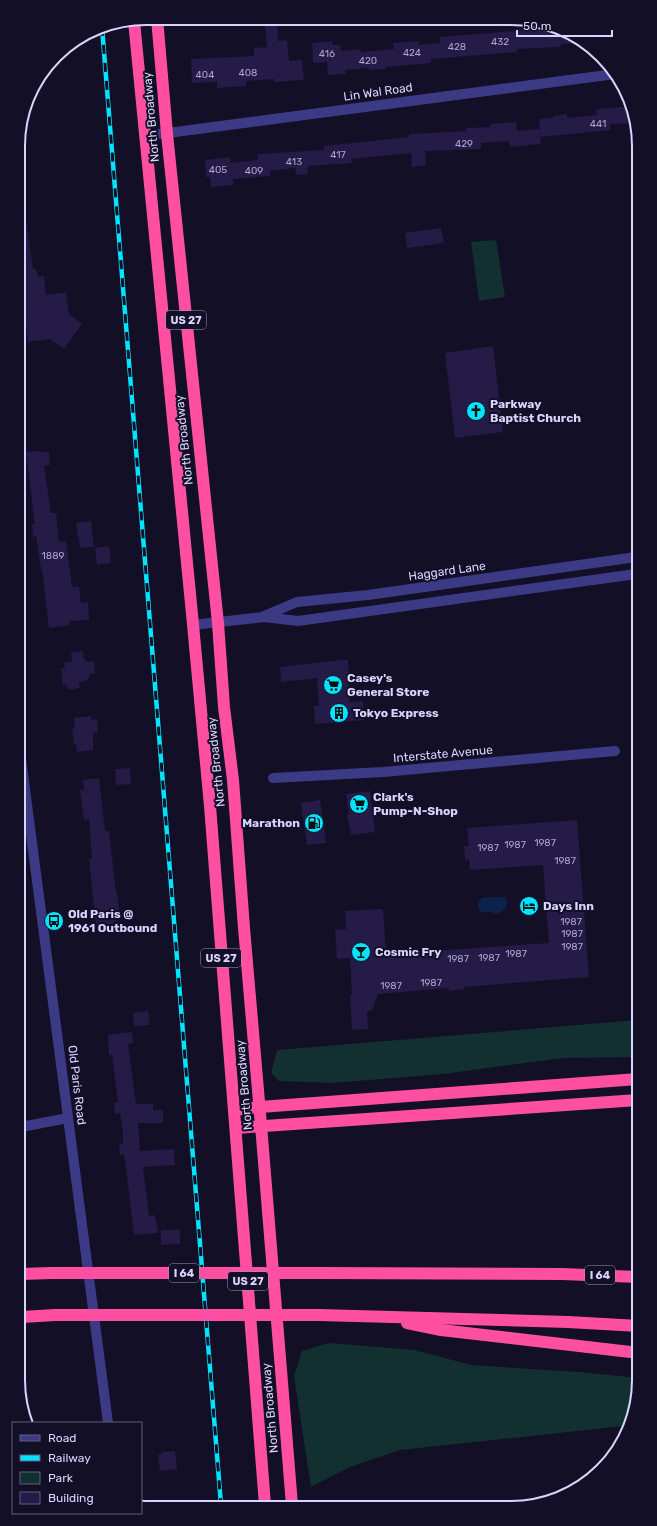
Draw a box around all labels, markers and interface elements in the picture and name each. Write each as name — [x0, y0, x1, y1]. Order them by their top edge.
scale bar — [517, 12, 612, 38]
text: 50 m — [523, 19, 551, 33]
house number: 432 — [491, 36, 509, 48]
house number: 428 — [448, 41, 466, 53]
house number: 424 — [403, 47, 421, 59]
house number: 416 — [319, 48, 335, 60]
house number: 420 — [359, 55, 377, 67]
house number: 408 — [239, 67, 257, 79]
house number: 404 — [196, 69, 214, 81]
street label: North Broadway — [140, 71, 162, 163]
street label: Lin Wal Road — [342, 80, 414, 104]
house number: 441 — [590, 118, 606, 130]
house number: 429 — [455, 138, 473, 150]
house number: 417 — [330, 149, 346, 161]
house number: 413 — [286, 156, 302, 168]
house number: 405 — [209, 164, 227, 176]
house number: 409 — [245, 165, 263, 177]
road number: US 27 — [166, 311, 206, 329]
street label: North Broadway — [172, 394, 196, 486]
place label: Parkway Baptist Church — [490, 397, 581, 425]
church icon: Parkway Baptist Church — [465, 400, 487, 422]
house number: 1889 — [42, 550, 65, 562]
street label: Haggard Lane — [407, 559, 487, 583]
place label: Casey's General Store — [347, 671, 429, 699]
supermarket icon: Casey's General Store — [322, 674, 344, 696]
building icon: Tokyo Express — [328, 702, 350, 724]
place label: Tokyo Express — [353, 706, 439, 720]
street label: North Broadway — [204, 716, 228, 808]
street label: Interstate Avenue — [393, 743, 494, 765]
place label: Clark's Pump-N-Shop — [373, 790, 458, 818]
supermarket icon: Clark's Pump-N-Shop — [348, 793, 370, 815]
fuel station icon: Marathon — [303, 812, 325, 834]
place label: Marathon — [242, 816, 300, 830]
house number: 1987 — [534, 837, 556, 849]
house number: 1987 — [504, 839, 526, 851]
house number: 1987 — [477, 842, 499, 854]
house number: 1987 — [554, 855, 576, 867]
hotel icon: Days Inn — [518, 895, 540, 917]
place label: Days Inn — [543, 899, 594, 913]
place label: Old Paris @ 1961 Outbound — [68, 907, 157, 935]
bus stop icon: Old Paris @ 1961 Outbound — [43, 910, 65, 932]
house number: 1987 — [560, 916, 582, 928]
house number: 1987 — [561, 928, 583, 940]
bar icon: Cosmic Fry — [350, 941, 372, 963]
house number: 1987 — [561, 941, 583, 953]
place label: Cosmic Fry — [375, 945, 441, 959]
house number: 1987 — [505, 948, 527, 960]
road number: US 27 — [201, 949, 241, 967]
house number: 1987 — [478, 952, 500, 964]
house number: 1987 — [447, 953, 469, 965]
house number: 1987 — [420, 977, 442, 989]
house number: 1987 — [380, 980, 402, 992]
street label: North Broadway — [233, 1039, 255, 1131]
street label: Old Paris Road — [65, 1044, 89, 1126]
road number: I 64 — [169, 1264, 199, 1282]
road number: I 64 — [585, 1266, 615, 1284]
road number: US 27 — [228, 1272, 268, 1290]
street label: North Broadway — [259, 1362, 281, 1454]
legend — [12, 1422, 142, 1514]
text: Road — [48, 1431, 76, 1445]
text: Railway — [48, 1451, 91, 1465]
text: Park — [48, 1471, 74, 1485]
text: Building — [48, 1491, 94, 1505]

